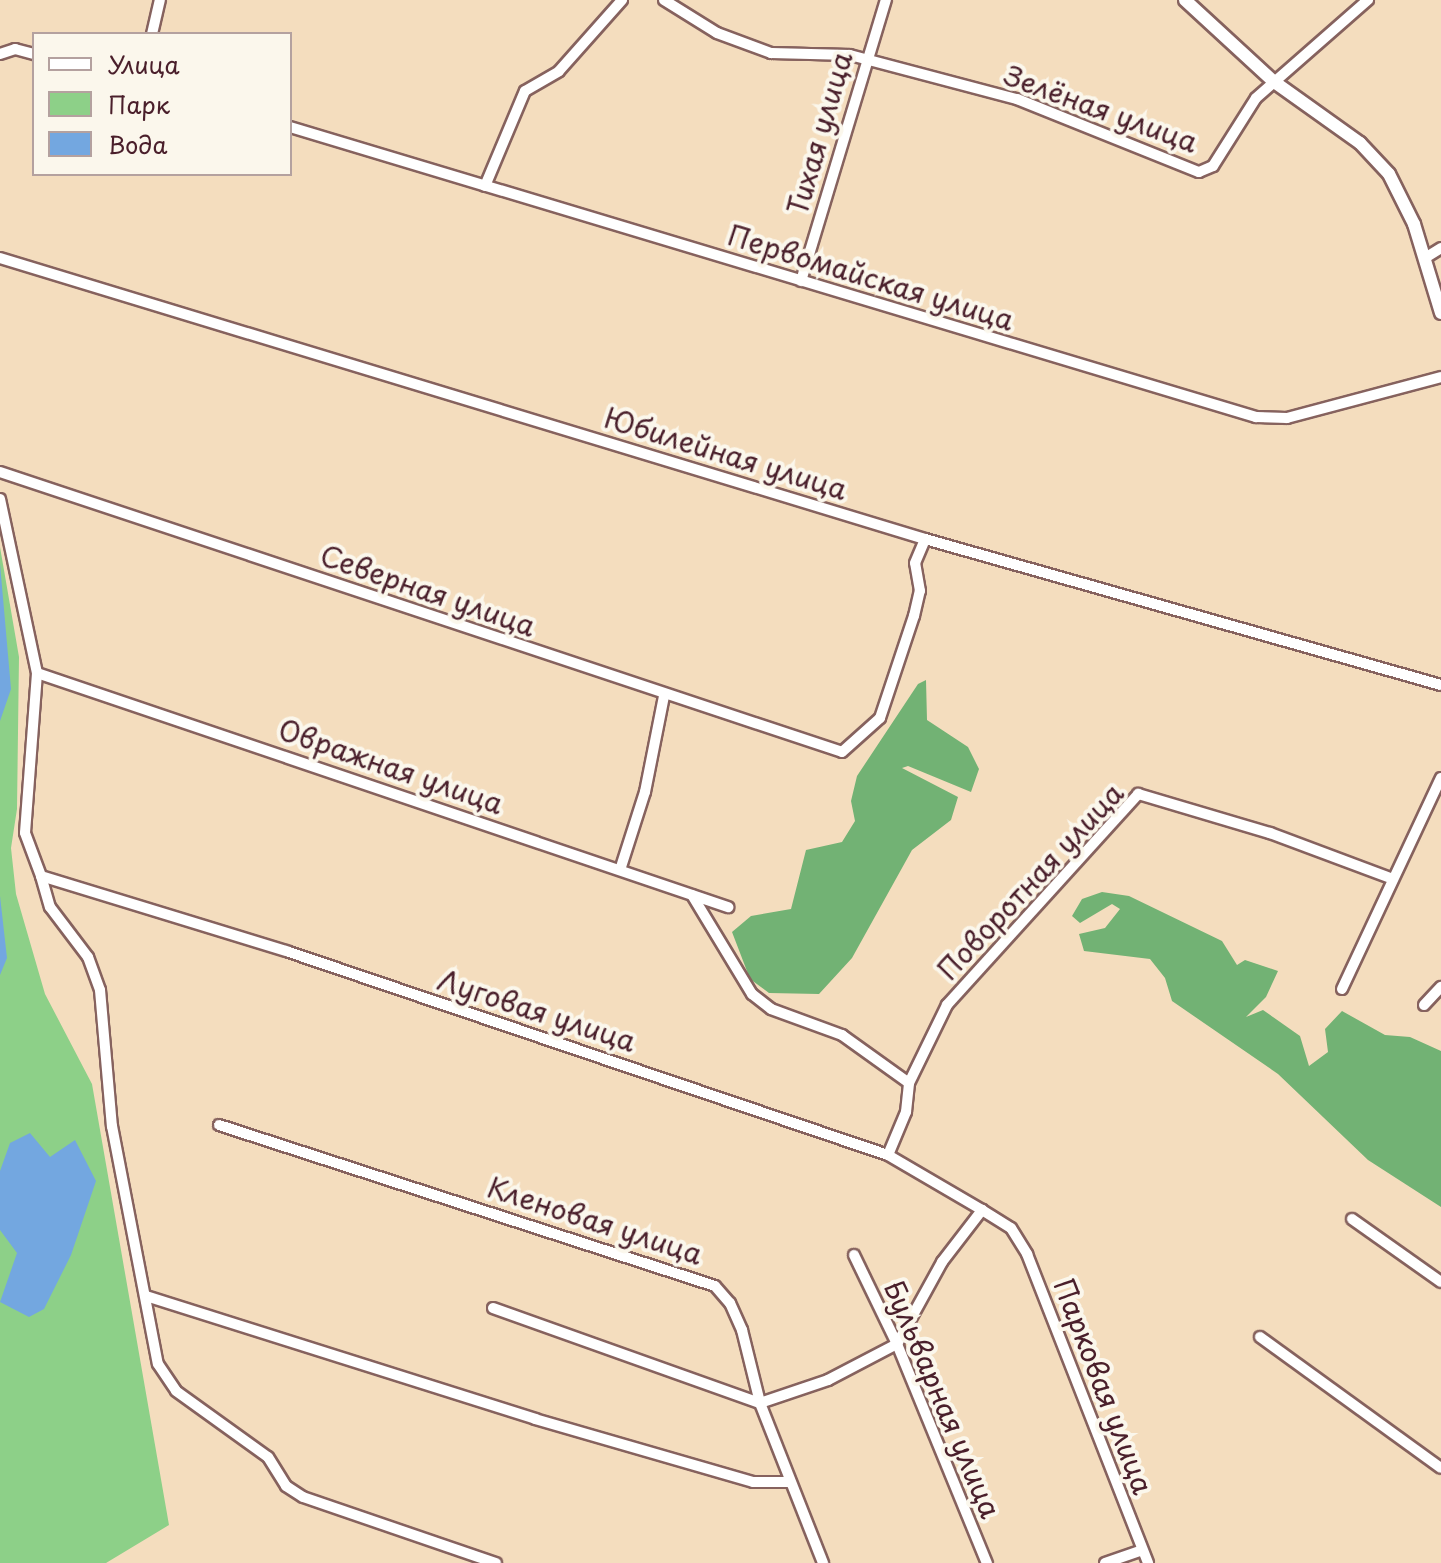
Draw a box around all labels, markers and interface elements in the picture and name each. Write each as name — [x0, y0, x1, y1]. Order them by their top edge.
legend — [32, 32, 292, 176]
text: Улица — [108, 46, 180, 82]
street label: Тихая улица — [779, 47, 859, 219]
street label: Зелёная улица — [999, 57, 1203, 159]
text: Парк — [108, 86, 170, 122]
text: Вода — [108, 126, 167, 162]
street label: Первомайская улица — [723, 217, 1019, 337]
street label: Юбилейная улица — [600, 400, 852, 506]
street label: Северная улица — [315, 537, 541, 643]
street label: Овражная улица — [273, 712, 509, 820]
street label: Поворотная улица — [930, 775, 1130, 987]
street label: Луговая улица — [433, 962, 641, 1058]
street label: Кленовая улица — [483, 1169, 707, 1271]
street label: Парковая улица — [1047, 1273, 1161, 1499]
street label: Бульварная улица — [877, 1274, 1009, 1524]

